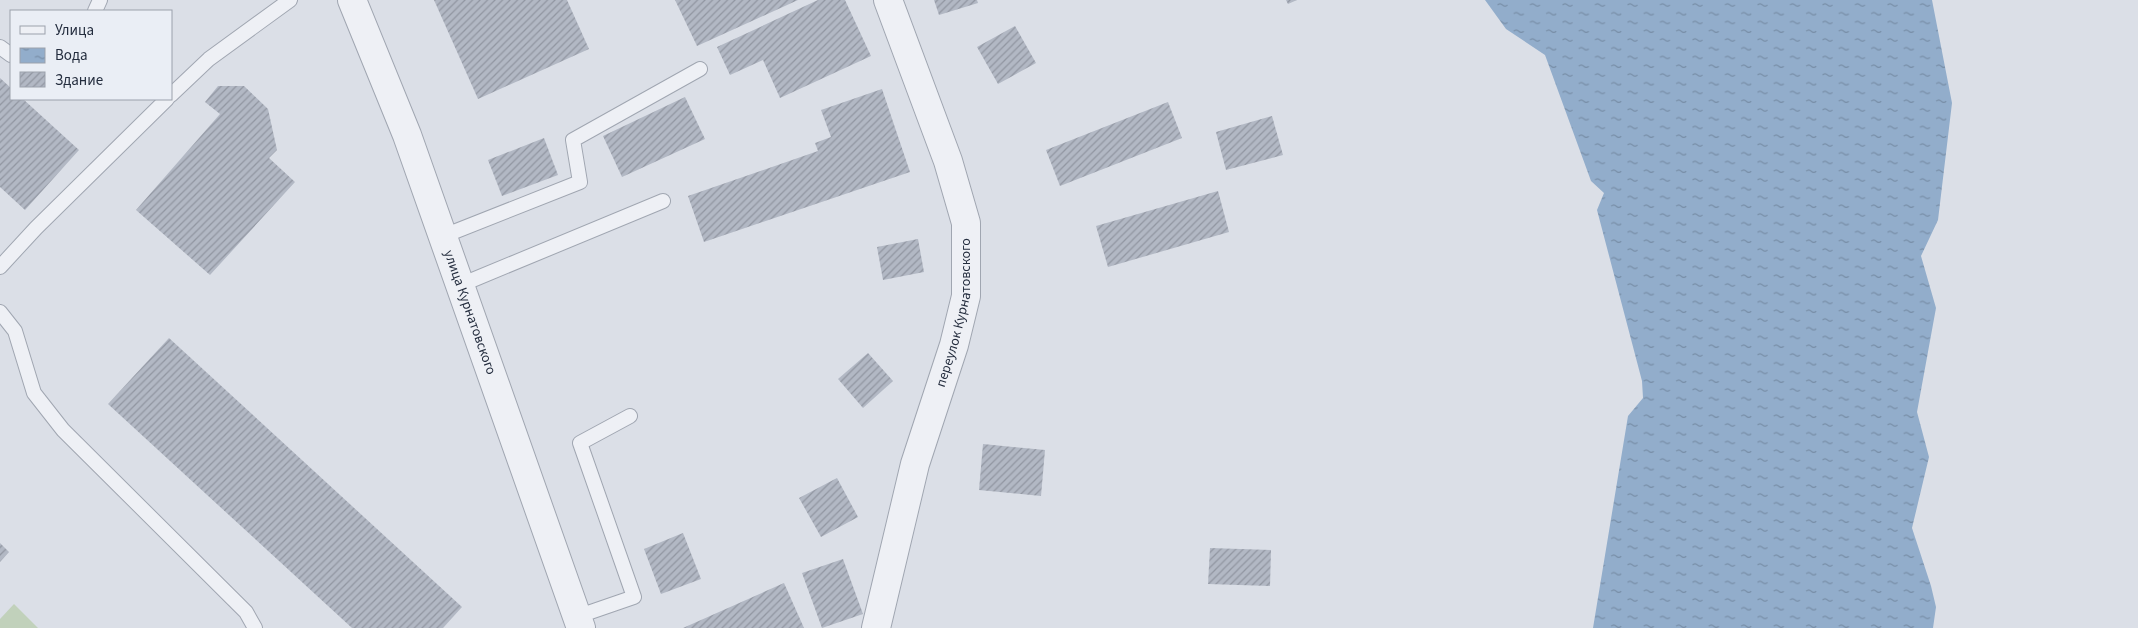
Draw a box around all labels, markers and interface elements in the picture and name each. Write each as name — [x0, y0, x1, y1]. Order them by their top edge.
legend — [10, 10, 172, 100]
text: Улица — [55, 20, 94, 41]
text: Вода — [55, 45, 88, 66]
text: Здание — [55, 70, 103, 91]
street label: переулок Курнатовского — [931, 238, 977, 390]
street label: улица Курнатовского — [438, 247, 501, 378]

